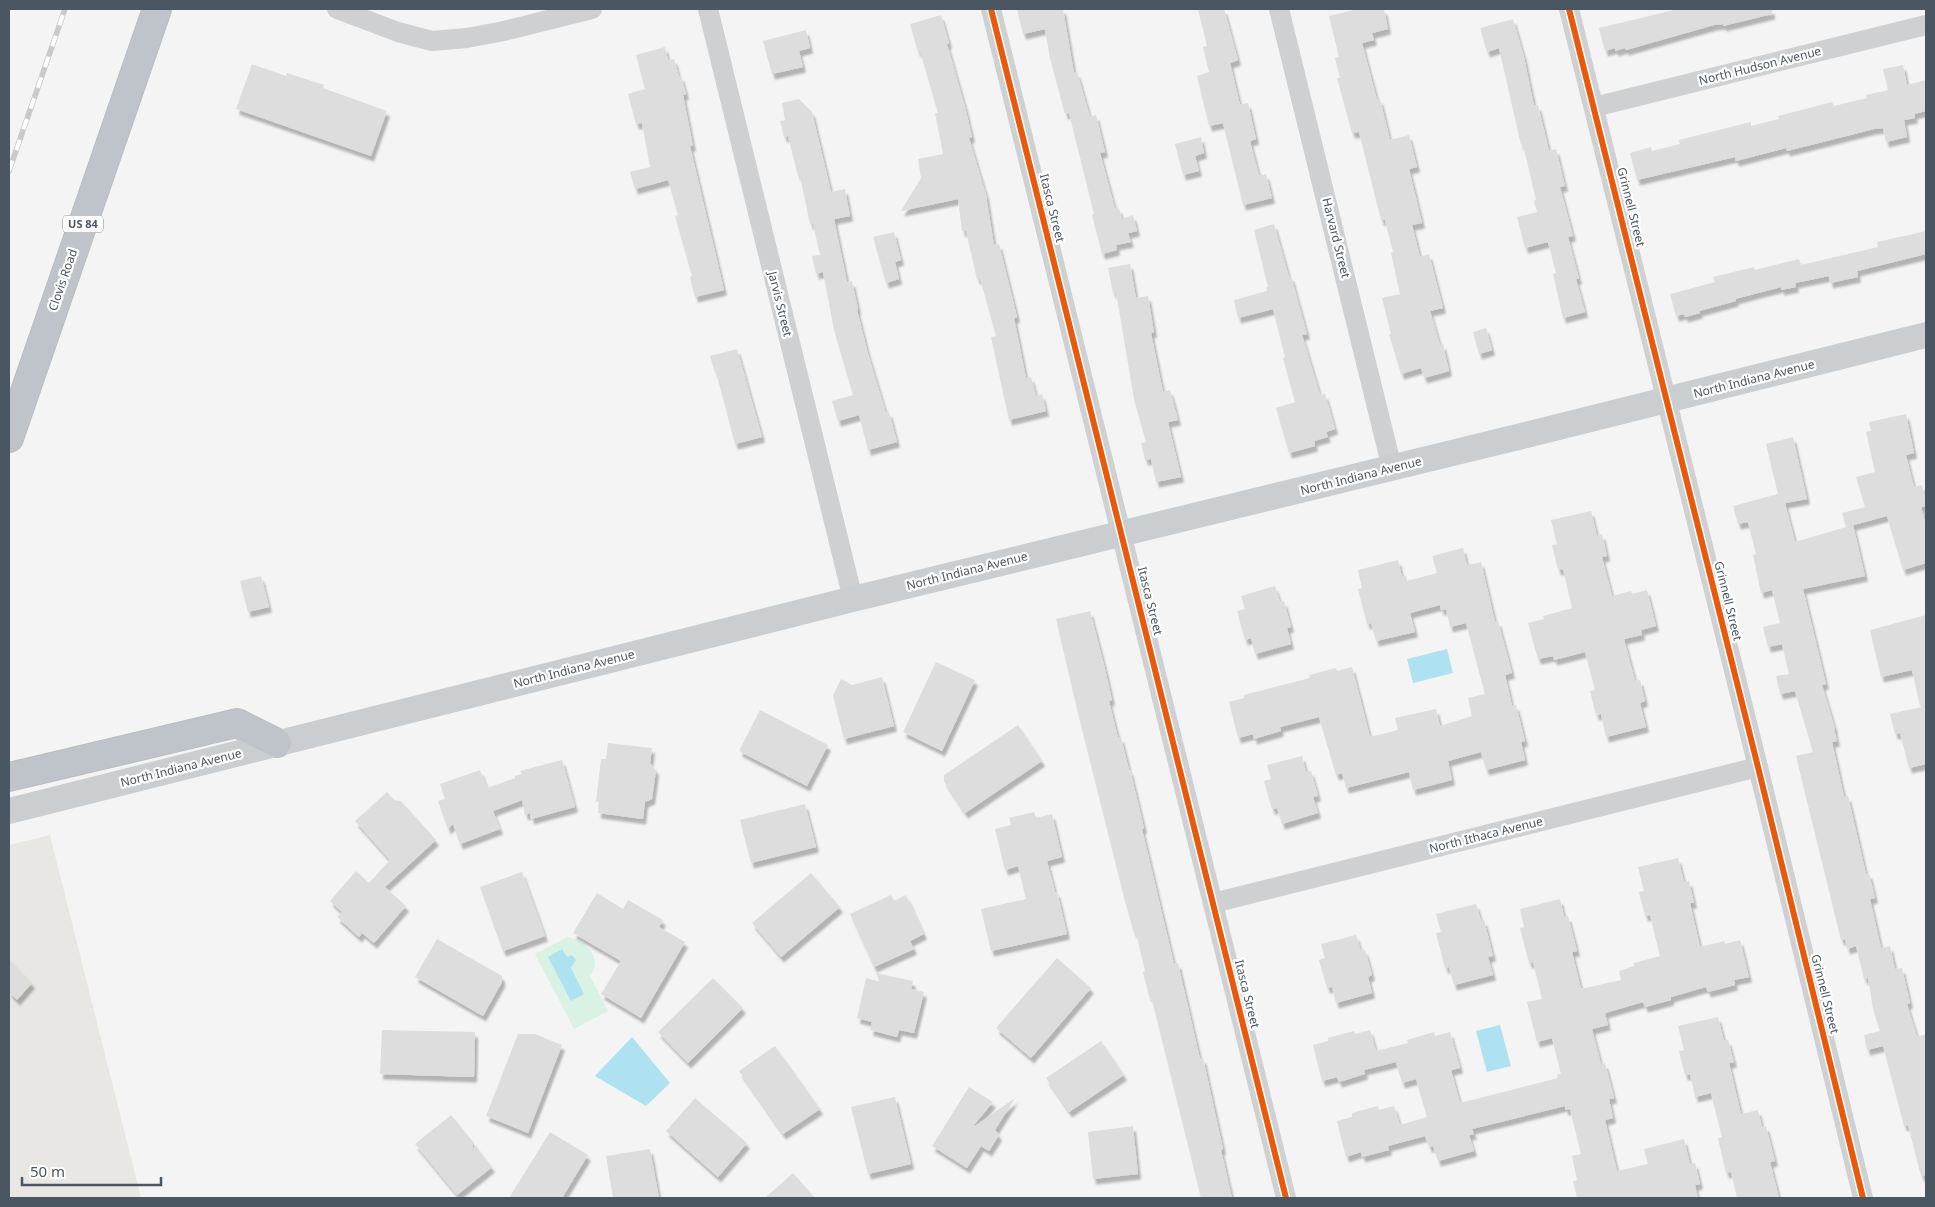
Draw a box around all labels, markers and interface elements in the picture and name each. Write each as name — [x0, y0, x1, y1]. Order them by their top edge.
street label: North Hudson Avenue — [1697, 42, 1823, 89]
street label: Grinnell Street — [1613, 165, 1650, 249]
street label: Itasca Street — [1036, 172, 1069, 245]
street label: Harvard Street — [1318, 196, 1355, 280]
road number: US 84 — [63, 215, 103, 232]
street label: Clovis Road — [44, 247, 81, 313]
street label: Jarvis Street — [764, 269, 797, 339]
street label: North Indiana Avenue — [1692, 355, 1816, 402]
street label: North Indiana Avenue — [1299, 452, 1423, 499]
street label: North Indiana Avenue — [905, 547, 1029, 594]
street label: Grinnell Street — [1710, 559, 1747, 643]
street label: Itasca Street — [1134, 565, 1167, 638]
street label: North Indiana Avenue — [512, 645, 636, 692]
street label: North Indiana Avenue — [119, 744, 243, 791]
street label: North Ithaca Avenue — [1427, 812, 1545, 857]
street label: Grinnell Street — [1807, 952, 1844, 1036]
street label: Itasca Street — [1231, 958, 1264, 1031]
scale bar — [22, 1154, 161, 1186]
text: 50 m — [30, 1161, 65, 1181]

